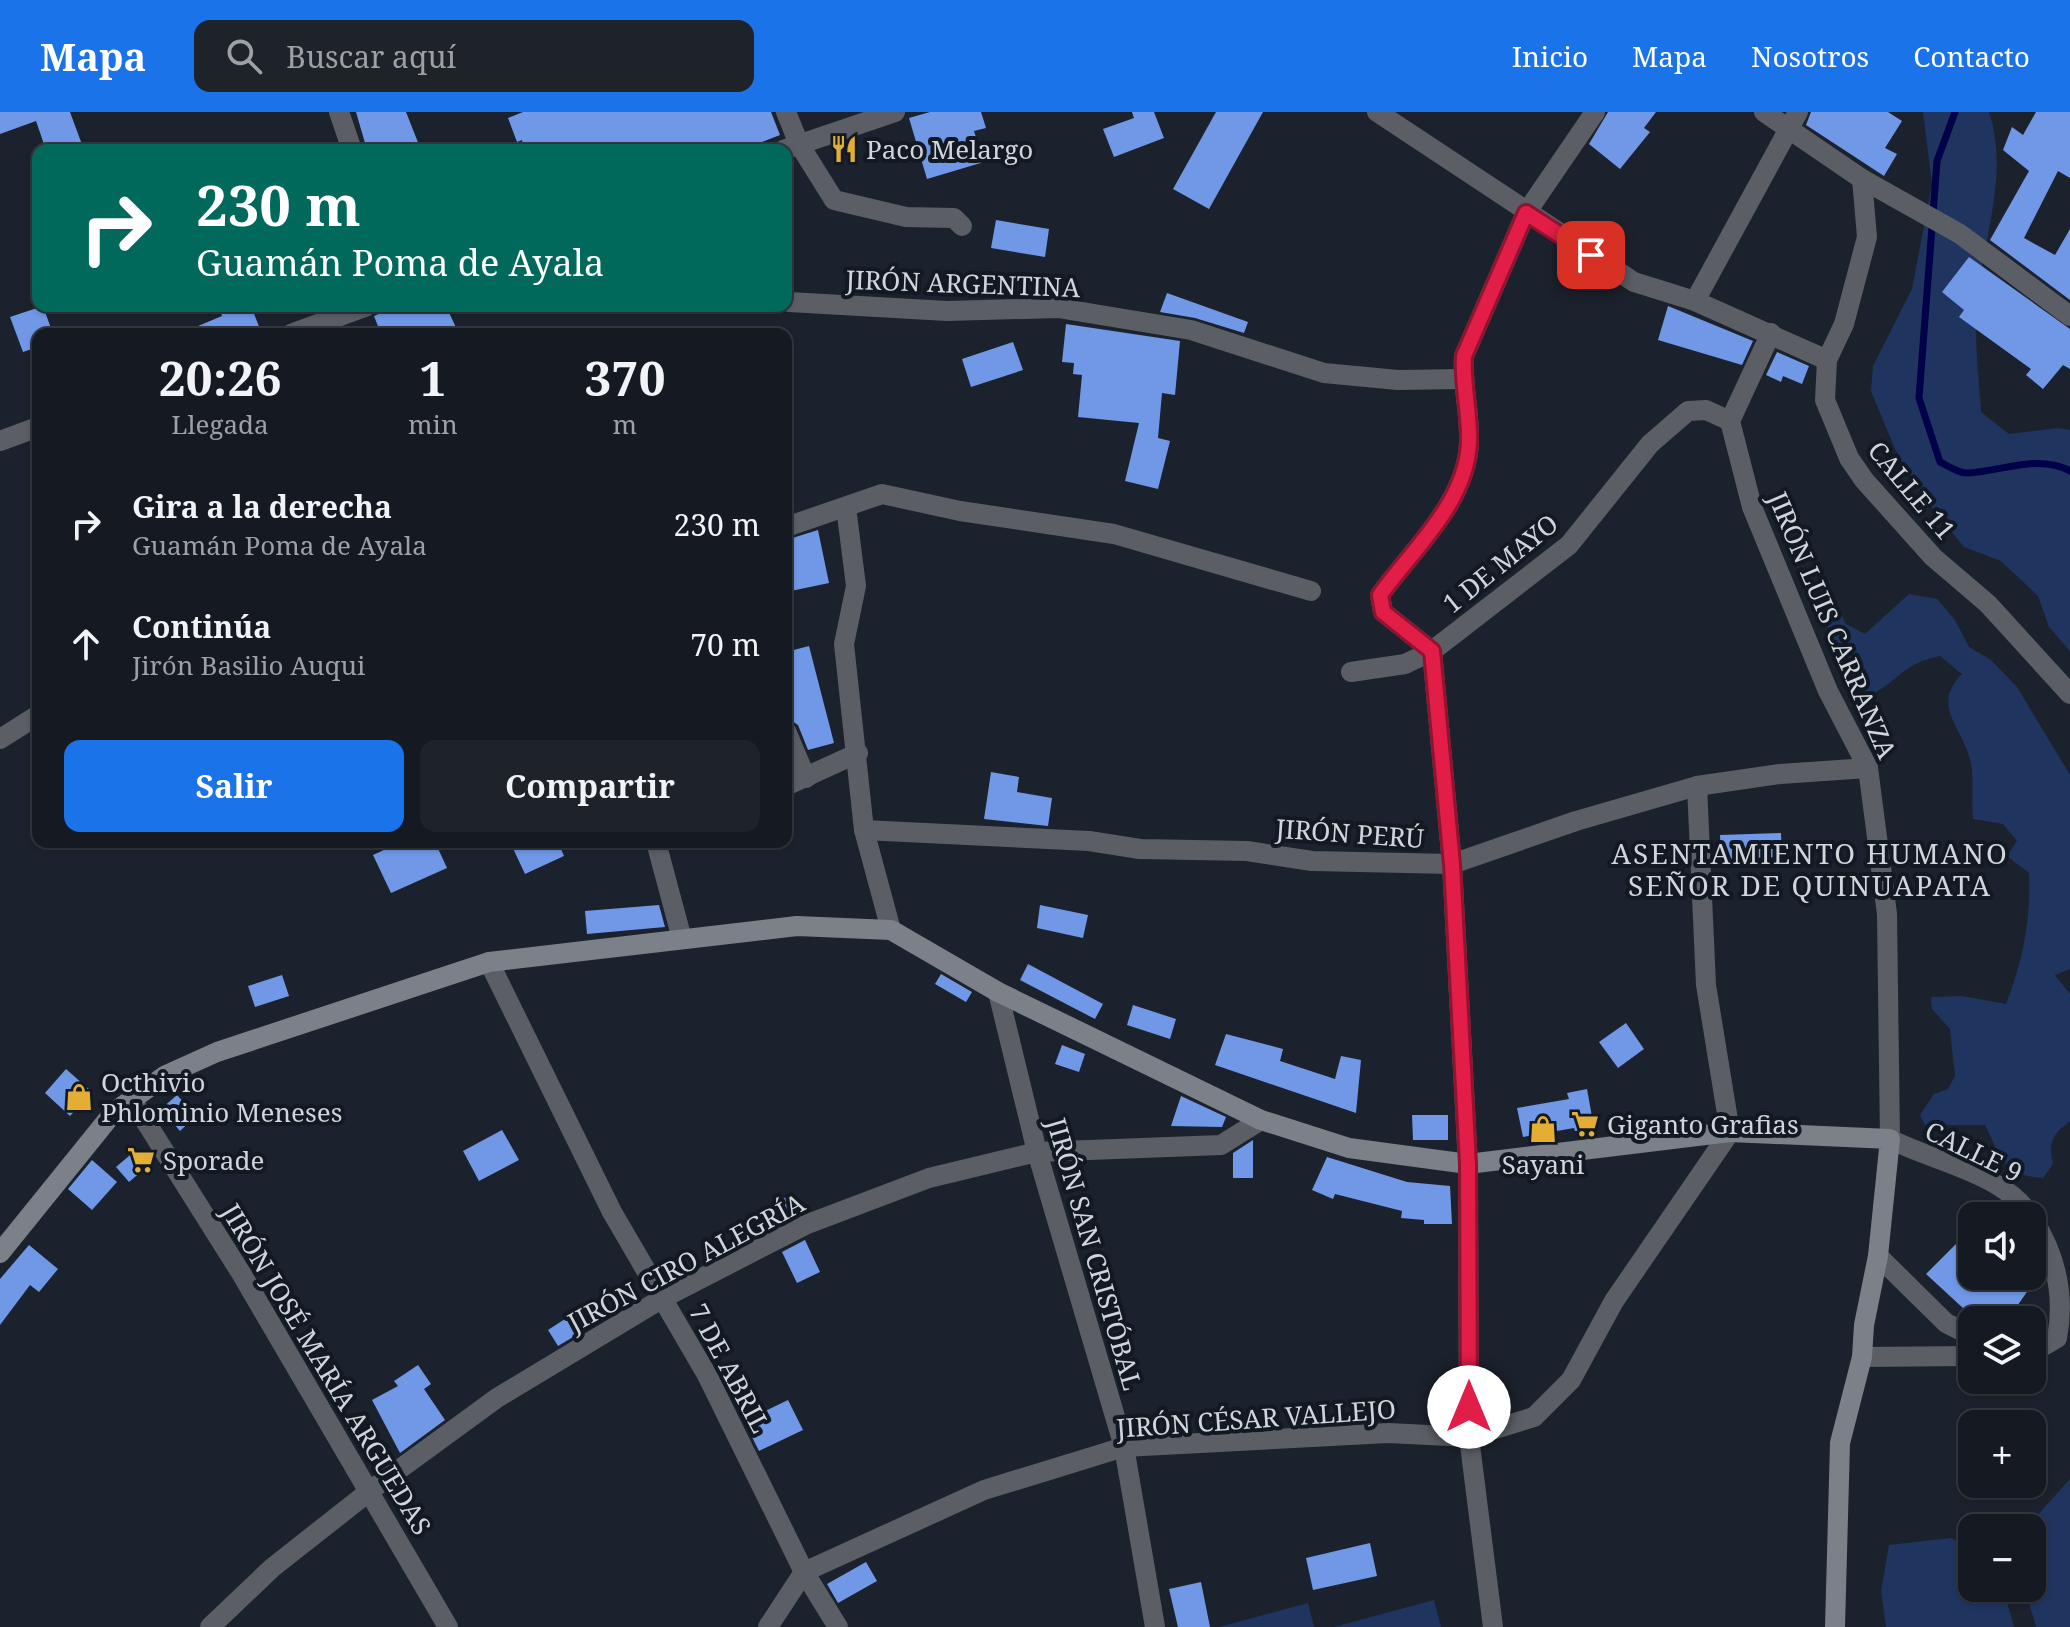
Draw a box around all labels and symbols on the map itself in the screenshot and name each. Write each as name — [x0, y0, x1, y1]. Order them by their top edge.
place label: Paco Melargo — [866, 131, 1033, 167]
restaurant icon: Paco Melargo — [829, 134, 859, 164]
pin — [1557, 221, 1625, 289]
street label: JIRÓN ARGENTINA — [844, 261, 1081, 305]
street label: CALLE 11 — [1860, 433, 1964, 547]
street label: JIRÓN LUIS CARRANZA — [1760, 485, 1906, 765]
street label: 1 DE MAYO — [1435, 505, 1565, 621]
street label: JIRÓN PERÚ — [1274, 810, 1426, 856]
district label: ASENTAMIENTO HUMANO SEÑOR DE QUINUAPATA — [1611, 834, 2009, 904]
place label: Octhivio Phlominio Meneses — [101, 1064, 342, 1130]
shop icon: Octhivio Phlominio Meneses — [64, 1082, 94, 1112]
place label: Giganto Grafias — [1607, 1106, 1799, 1142]
supermarket icon: Giganto Grafias — [1570, 1109, 1600, 1139]
street label: CALLE 9 — [1919, 1112, 2029, 1190]
street label: JIRÓN SAN CRISTÓBAL — [1039, 1113, 1151, 1394]
shop icon: Sayani — [1528, 1114, 1558, 1144]
place label: Sporade — [163, 1142, 264, 1178]
supermarket icon: Sporade — [126, 1145, 156, 1175]
place label: Sayani — [1502, 1146, 1584, 1182]
street label: JIRÓN CIRO ALEGRÍA — [560, 1184, 811, 1340]
street label: JIRÓN JOSÉ MARÍA ARGUEDAS — [213, 1196, 440, 1541]
street label: 7 DE ABRIL — [681, 1297, 779, 1439]
position arrow — [1427, 1365, 1511, 1449]
street label: JIRÓN CÉSAR VALLEJO — [1114, 1390, 1397, 1446]

